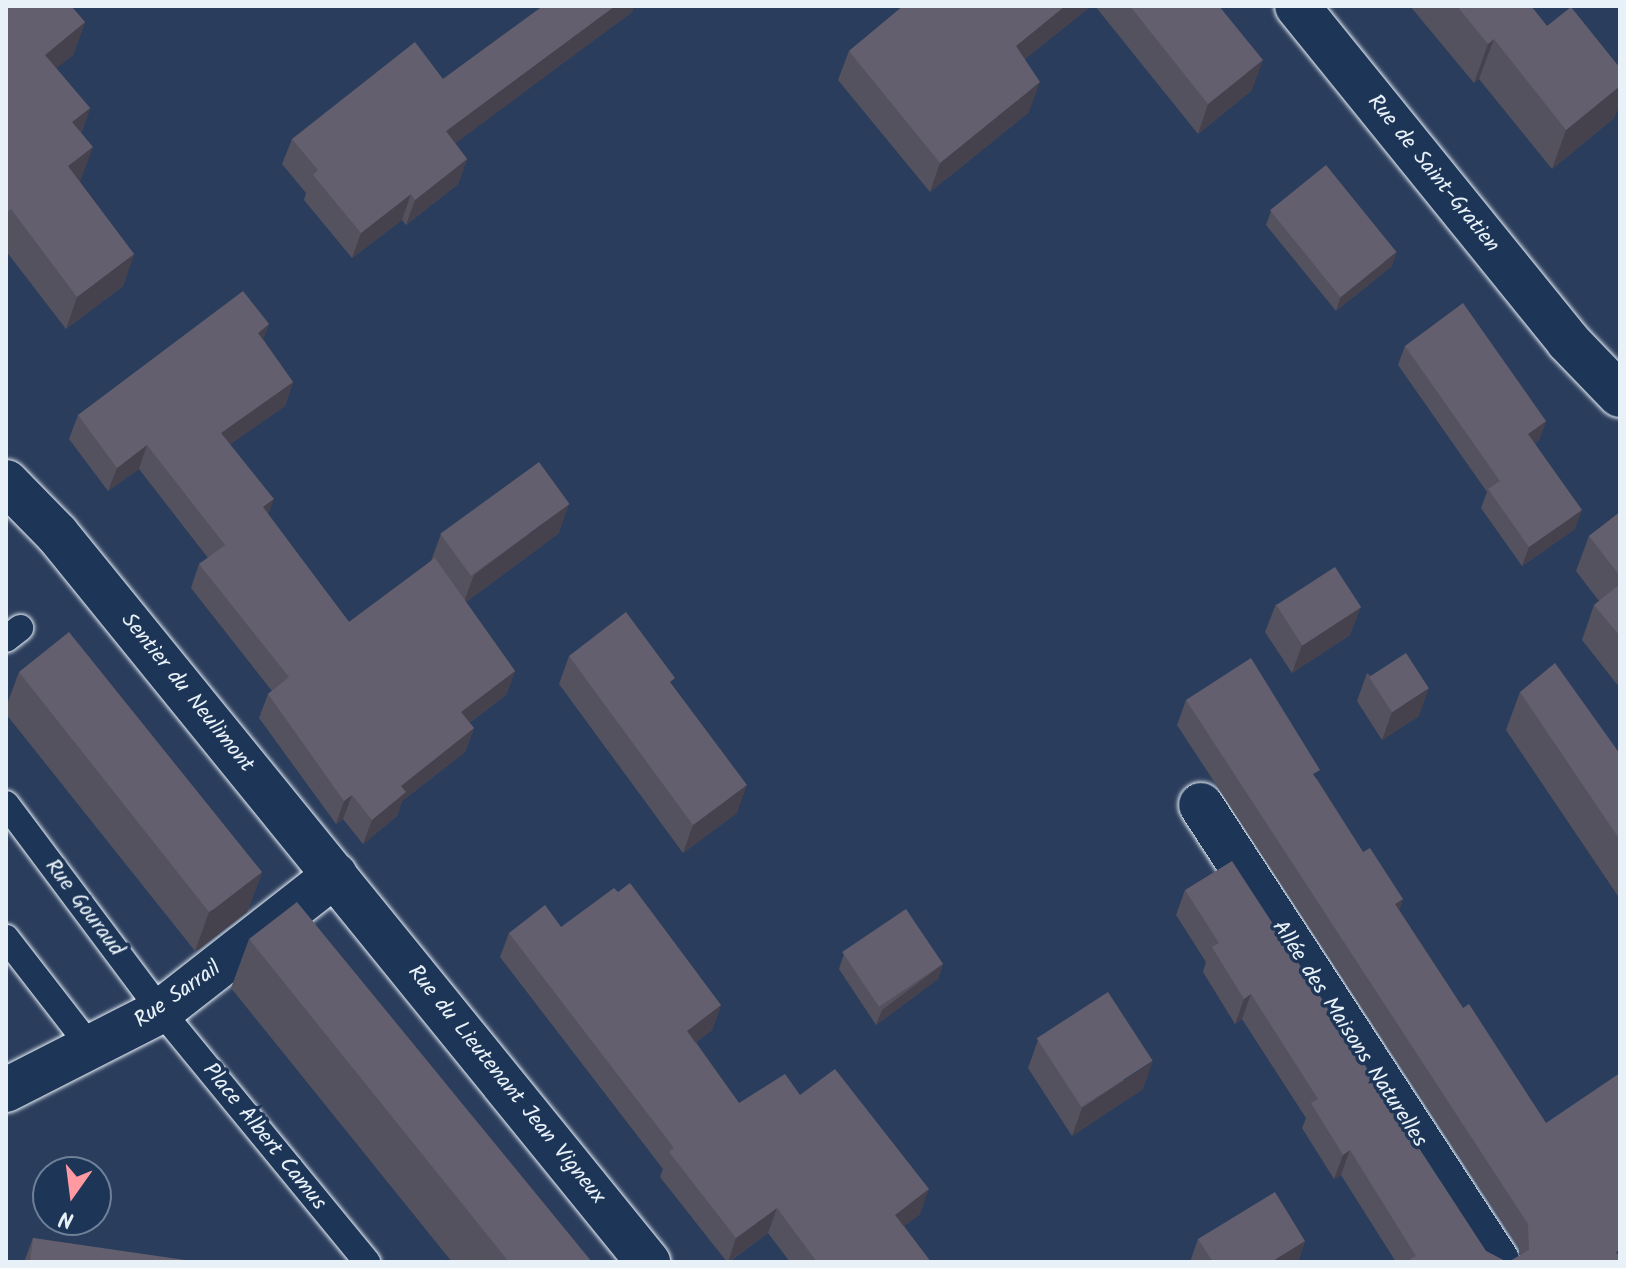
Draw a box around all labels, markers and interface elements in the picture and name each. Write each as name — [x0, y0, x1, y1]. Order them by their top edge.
street label: Rue de Saint-Gratien — [1361, 90, 1505, 258]
street label: Sentier du Neulimont — [115, 608, 259, 778]
street label: Rue Gouraud — [39, 854, 129, 962]
street label: Allée des Maisons Naturelles — [1266, 916, 1432, 1152]
street label: Rue Sarrail — [130, 956, 226, 1034]
street label: Rue du Lieutenant Jean Vigneux — [401, 960, 611, 1210]
street label: Place Albert Camus — [196, 1058, 332, 1216]
north arrow — [32, 1156, 112, 1236]
text: N — [56, 1199, 78, 1236]

